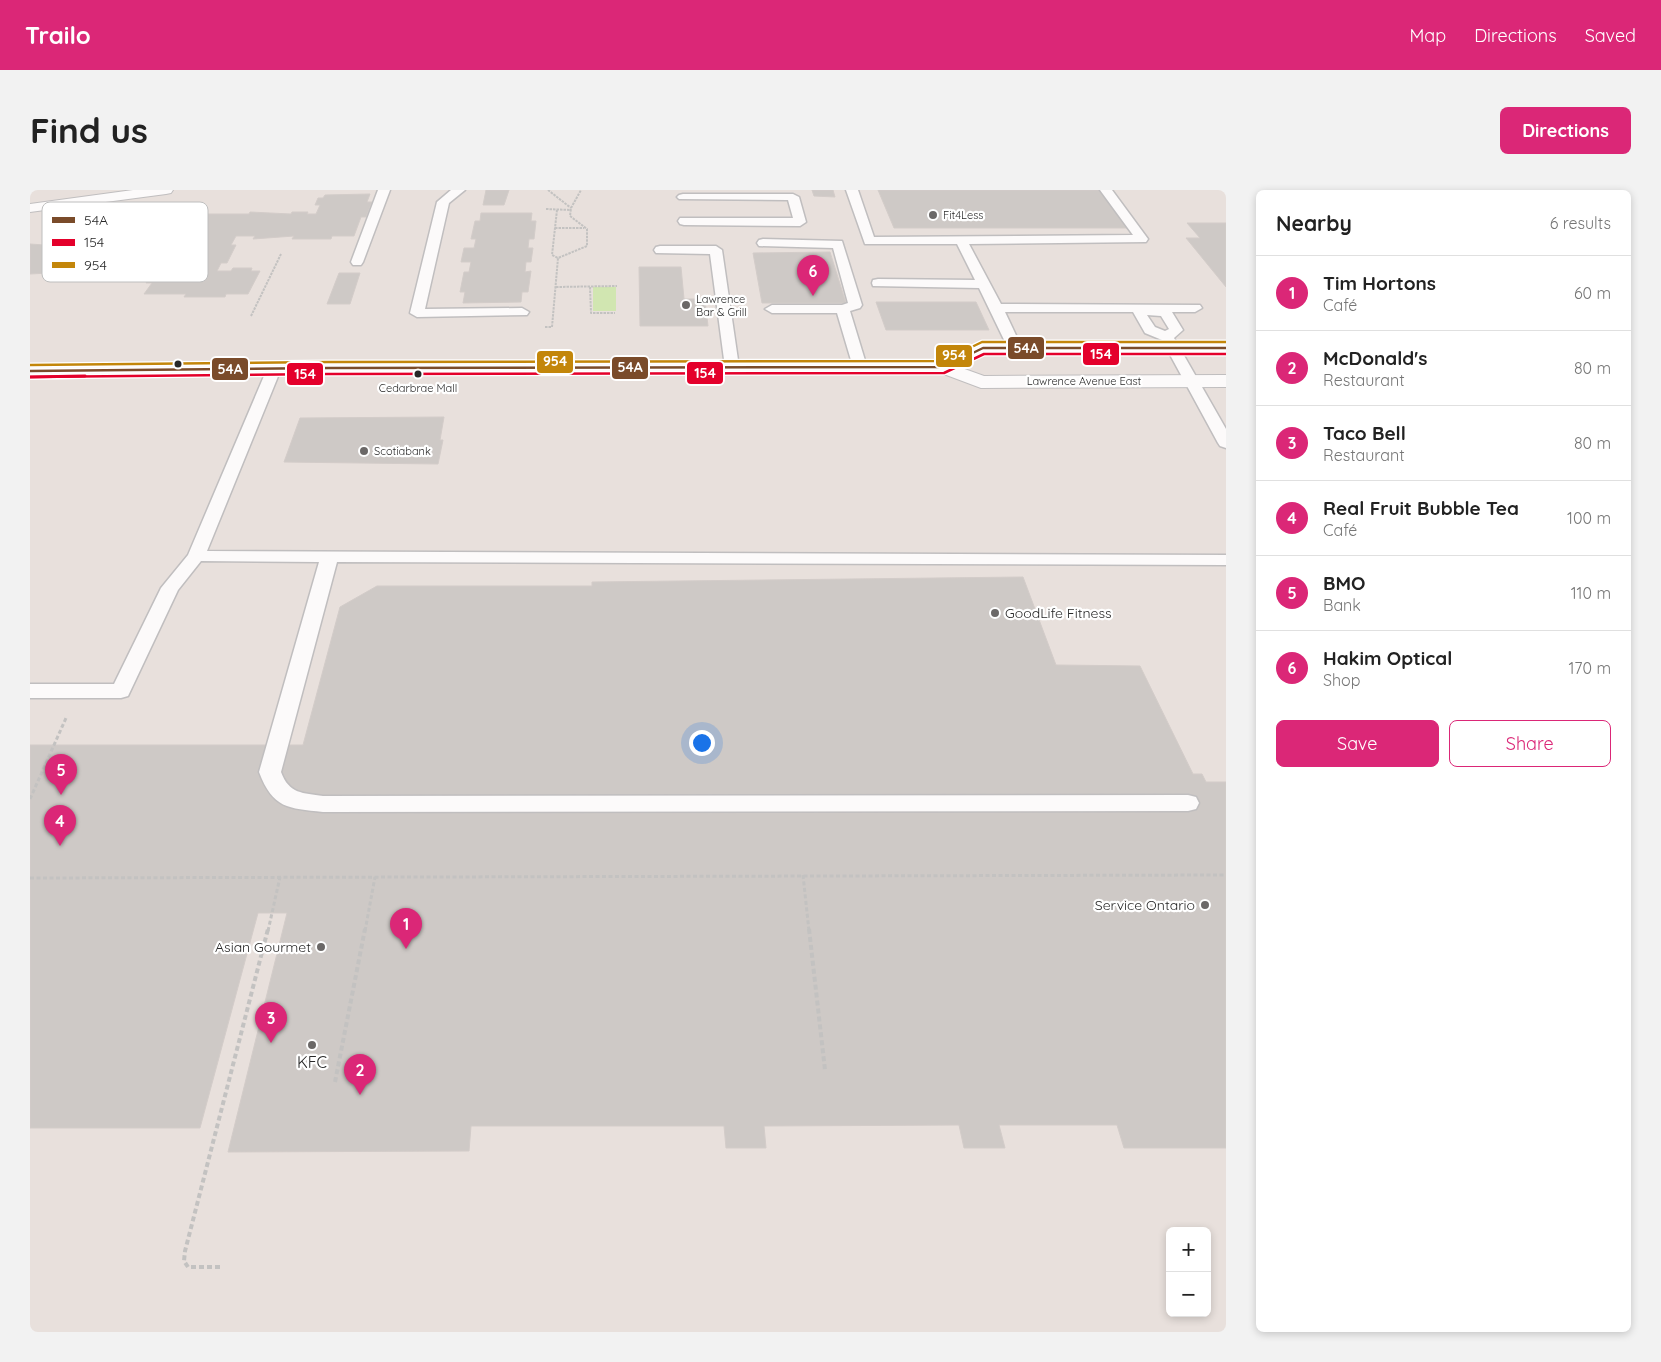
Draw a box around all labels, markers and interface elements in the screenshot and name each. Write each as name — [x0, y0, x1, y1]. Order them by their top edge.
text: Trailo — [25, 20, 91, 50]
text: Map — [1409, 24, 1446, 47]
text: Directions — [1474, 24, 1557, 47]
text: Saved — [1585, 24, 1636, 47]
button: Directions — [1500, 107, 1631, 154]
text: Find us — [30, 108, 148, 152]
legend — [42, 202, 208, 282]
place label: Fit4Less — [943, 208, 984, 222]
marker: Fit4Less — [927, 209, 939, 221]
text: Nearby — [1276, 210, 1352, 236]
text: 54A — [84, 211, 108, 229]
text: 6 results — [1550, 213, 1611, 233]
text: 154 — [84, 233, 104, 251]
pin: 6 — [797, 255, 829, 296]
text: 954 — [84, 256, 107, 274]
text: Tim Hortons — [1323, 271, 1436, 295]
text: 1 — [1289, 283, 1295, 303]
text: 60 m — [1574, 283, 1611, 303]
place label: Lawrence Bar & Grill — [696, 292, 747, 319]
text: Café — [1323, 295, 1357, 315]
marker: Lawrence Bar & Grill — [680, 299, 692, 311]
line badge: 54A — [1007, 336, 1045, 360]
text: 54A — [1013, 339, 1039, 357]
line badge: 154 — [1082, 342, 1120, 366]
line badge: 954 — [935, 344, 973, 368]
text: 154 — [1090, 345, 1112, 363]
text: 954 — [942, 346, 966, 364]
text: McDonald's — [1323, 346, 1427, 370]
line badge: 954 — [536, 350, 574, 374]
text: 954 — [543, 352, 567, 370]
line badge: 54A — [611, 356, 649, 380]
line badge: 54A — [211, 357, 249, 381]
text: 54A — [617, 358, 643, 376]
text: 2 — [1287, 358, 1297, 378]
text: 80 m — [1574, 358, 1611, 378]
unlabelled marker — [173, 359, 183, 369]
text: 54A — [217, 360, 243, 378]
line badge: 154 — [686, 361, 724, 385]
line badge: 154 — [286, 362, 324, 386]
text: 154 — [694, 364, 716, 382]
text: 154 — [294, 365, 316, 383]
marker: Cedarbrae Mall — [413, 369, 423, 379]
text: Restaurant — [1323, 370, 1405, 390]
street label: Lawrence Avenue East — [1027, 374, 1142, 388]
place label: Cedarbrae Mall — [379, 381, 457, 395]
text: Taco Bell — [1323, 421, 1406, 445]
text: 3 — [1288, 433, 1296, 453]
text: 80 m — [1574, 433, 1611, 453]
place label: Scotiabank — [374, 444, 431, 458]
marker: Scotiabank — [358, 445, 370, 457]
text: Restaurant — [1323, 445, 1405, 465]
text: Real Fruit Bubble Tea — [1323, 496, 1519, 520]
text: 4 — [1287, 508, 1297, 528]
text: 100 m — [1567, 508, 1611, 528]
text: Café — [1323, 520, 1357, 540]
text: BMO — [1323, 571, 1365, 595]
text: 5 — [1287, 583, 1297, 603]
text: 110 m — [1571, 583, 1611, 603]
text: Bank — [1323, 595, 1361, 615]
place label: GoodLife Fitness — [1005, 604, 1112, 622]
marker: GoodLife Fitness — [989, 607, 1001, 619]
text: Hakim Optical — [1323, 646, 1452, 670]
text: 6 — [1288, 658, 1296, 678]
text: 170 m — [1568, 658, 1611, 678]
text: Shop — [1323, 670, 1360, 690]
button: Save — [1276, 720, 1439, 767]
button: Share — [1449, 720, 1611, 767]
your location — [689, 730, 715, 756]
pin: 5 — [45, 754, 77, 795]
pin: 4 — [44, 805, 76, 846]
place label: Service Ontario — [1095, 896, 1195, 914]
marker: Service Ontario — [1199, 899, 1211, 911]
pin: 1 — [390, 908, 422, 949]
place label: Asian Gourmet — [215, 938, 311, 956]
marker: Asian Gourmet — [315, 941, 327, 953]
pin: 3 — [255, 1002, 287, 1043]
marker: KFC — [306, 1039, 318, 1051]
place label: KFC — [297, 1052, 327, 1072]
pin: 2 — [344, 1054, 376, 1095]
map controls — [1166, 1227, 1211, 1317]
button: + — [1166, 1227, 1211, 1272]
button: − — [1166, 1272, 1211, 1317]

